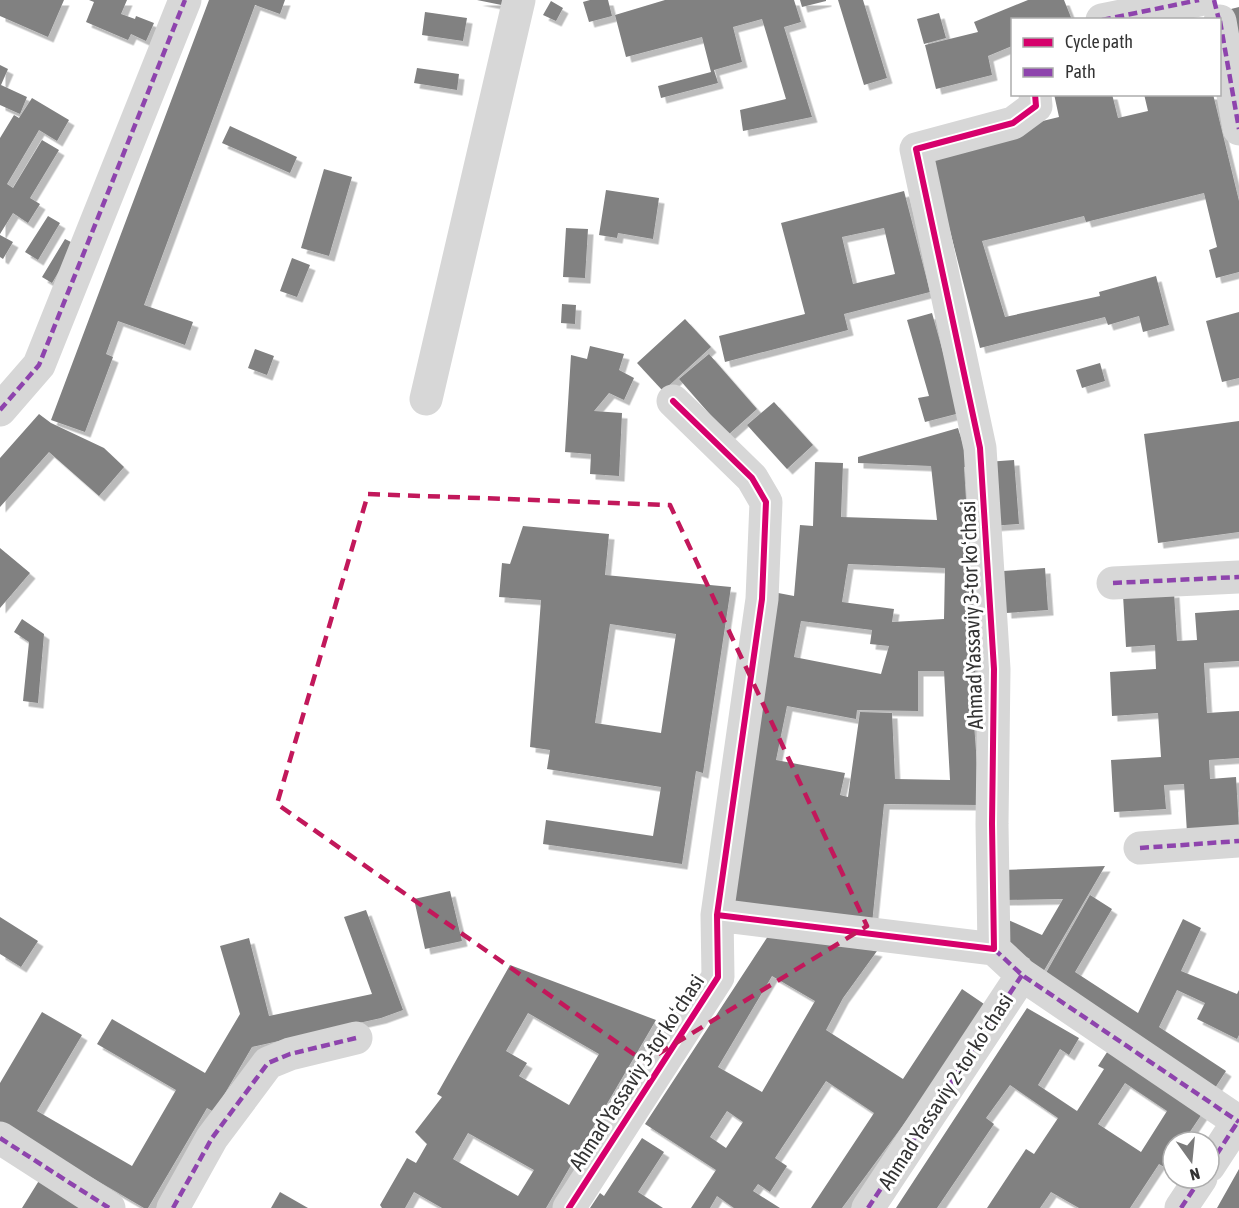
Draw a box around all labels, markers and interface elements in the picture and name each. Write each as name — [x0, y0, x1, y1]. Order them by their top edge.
legend — [1011, 18, 1221, 96]
text: Cycle path — [1065, 31, 1133, 52]
text: Path — [1065, 61, 1096, 82]
street label: Ahmad Yassaviy 3-tor koʻchasi — [955, 500, 987, 730]
street label: Ahmad Yassaviy 3-tor koʻchasi — [564, 969, 708, 1175]
street label: Ahmad Yassaviy 2-tor koʻchasi — [873, 988, 1017, 1194]
north arrow — [1161, 1130, 1221, 1190]
text: N — [1188, 1165, 1202, 1184]

